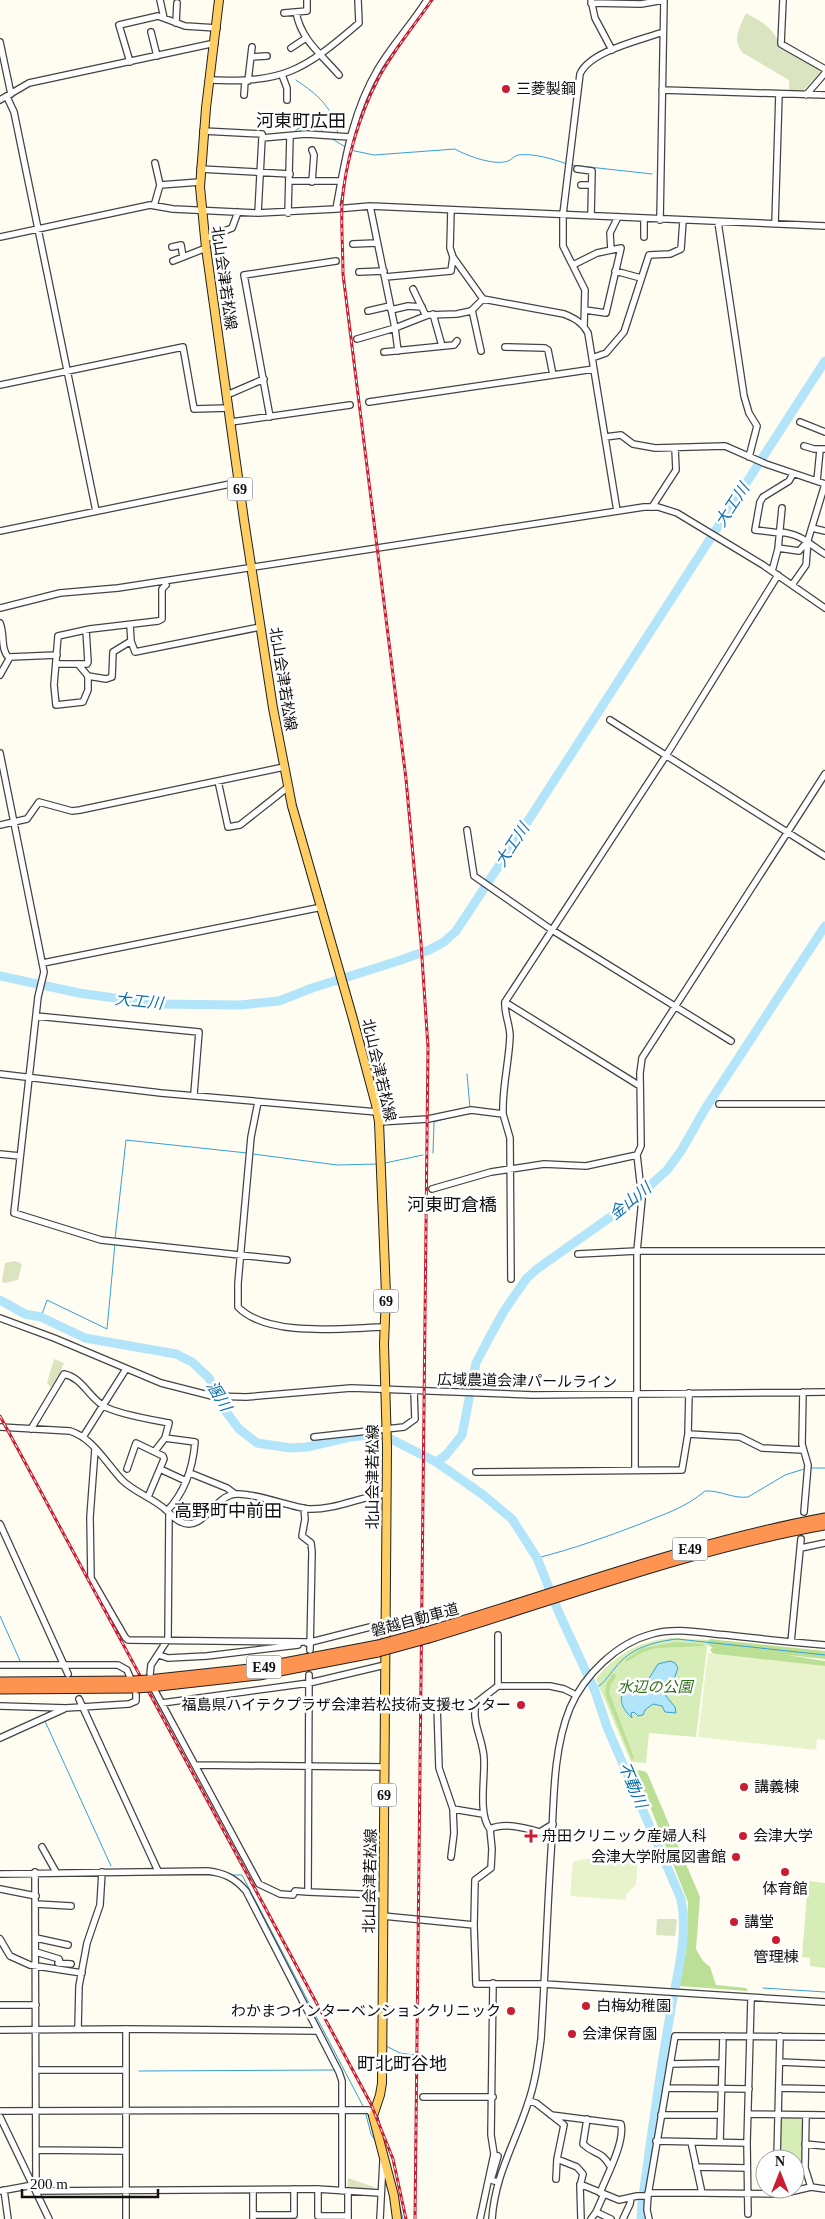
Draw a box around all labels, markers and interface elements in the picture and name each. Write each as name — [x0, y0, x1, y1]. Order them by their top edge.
place label: 三菱製鋼 — [516, 81, 576, 97]
marker: 三菱製鋼 — [500, 83, 512, 95]
district label: 河東町広田 — [256, 111, 346, 131]
street label: 北山会津若松線 — [209, 225, 240, 331]
road number: 69 — [228, 478, 252, 500]
water label: 大工川 — [712, 479, 753, 530]
street label: 北山会津若松線 — [267, 626, 300, 732]
water label: 大工川 — [492, 819, 533, 870]
water label: 大工川 — [114, 990, 166, 1012]
street label: 北山会津若松線 — [359, 1017, 400, 1123]
water label: 金山川 — [606, 1178, 656, 1223]
district label: 河東町倉橋 — [407, 1195, 497, 1215]
road number: 69 — [374, 1290, 398, 1312]
street label: 広域農道会津パールライン — [437, 1371, 617, 1391]
water label: 溷川 — [203, 1378, 236, 1416]
street label: 北山会津若松線 — [364, 1424, 381, 1530]
district label: 高野町中前田 — [174, 1501, 282, 1521]
road number: E49 — [672, 1538, 708, 1560]
street label: 磐越自動車道 — [369, 1601, 461, 1639]
road number: E49 — [246, 1655, 282, 1678]
park label: 水辺の公園 — [617, 1679, 694, 1695]
place label: 福島県ハイテクプラザ会津若松技術支援センター — [182, 1696, 511, 1713]
marker: 福島県ハイテクプラザ会津若松技術支援センター — [515, 1699, 527, 1711]
water label: 不動川 — [616, 1760, 651, 1812]
place label: 講義棟 — [754, 1778, 799, 1795]
marker: 講義棟 — [738, 1781, 750, 1793]
road number: 69 — [372, 1784, 396, 1806]
street label: 北山会津若松線 — [360, 1828, 379, 1934]
place label: 舟田クリニック産婦人科 — [542, 1828, 707, 1844]
place label: 会津大学 — [753, 1828, 813, 1844]
marker: 舟田クリニック産婦人科 — [524, 1829, 538, 1843]
marker: 会津大学 — [737, 1830, 749, 1842]
place label: 会津大学附属図書館 — [591, 1848, 726, 1865]
marker: 会津大学附属図書館 — [730, 1851, 742, 1863]
marker: 体育館 — [779, 1866, 791, 1878]
place label: 体育館 — [762, 1881, 808, 1897]
place label: 講堂 — [744, 1914, 774, 1930]
marker: 講堂 — [728, 1916, 740, 1928]
marker: 管理棟 — [770, 1934, 782, 1946]
place label: 管理棟 — [753, 1948, 799, 1965]
place label: 白梅幼稚園 — [596, 1997, 671, 2014]
marker: 白梅幼稚園 — [580, 2000, 592, 2012]
place label: わかまつインターベンションクリニック — [231, 2003, 501, 2019]
marker: わかまつインターベンションクリニック — [505, 2005, 517, 2017]
place label: 会津保育園 — [582, 2026, 657, 2042]
marker: 会津保育園 — [566, 2028, 578, 2040]
district label: 町北町谷地 — [357, 2054, 447, 2074]
north arrow — [755, 2149, 805, 2199]
text: N — [775, 2154, 785, 2169]
scale bar — [22, 2166, 159, 2198]
text: 200 m — [30, 2176, 68, 2192]

